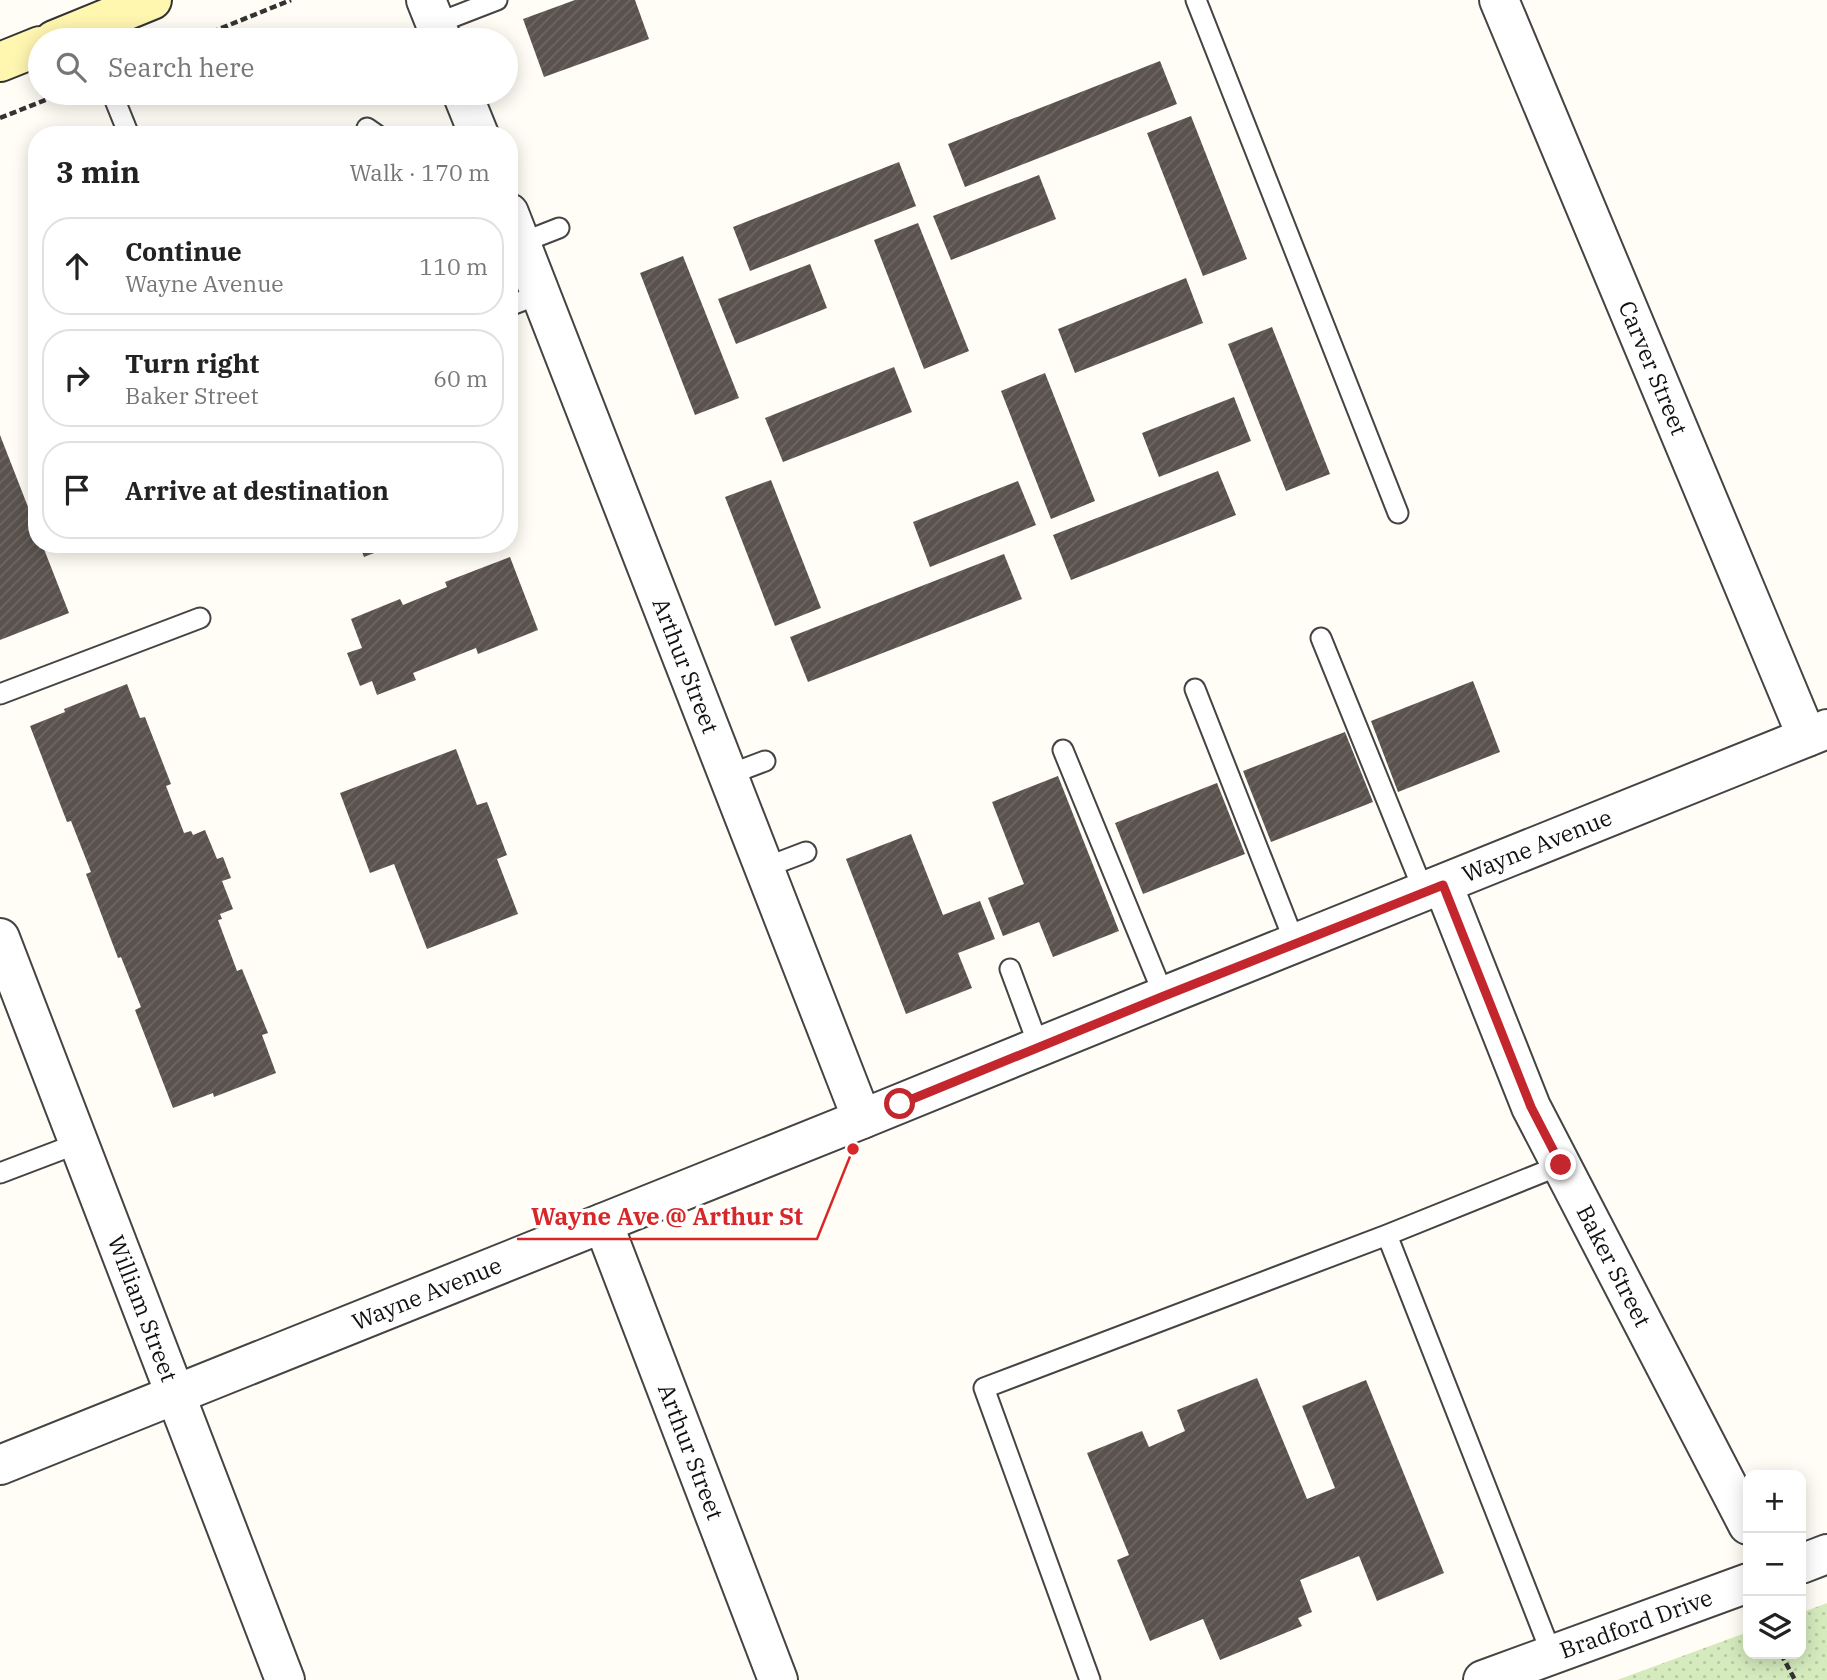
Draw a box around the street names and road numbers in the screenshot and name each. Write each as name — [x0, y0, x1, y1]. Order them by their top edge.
street label: Carver Street — [1612, 296, 1695, 439]
street label: Arthur Street — [646, 593, 726, 738]
street label: Wayne Avenue — [1457, 801, 1616, 888]
street label: Baker Street — [1570, 1199, 1659, 1332]
street label: William Street — [102, 1231, 185, 1386]
street label: Wayne Avenue — [347, 1249, 506, 1336]
street label: Arthur Street — [652, 1379, 731, 1524]
street label: Bradford Drive — [1555, 1581, 1716, 1665]

